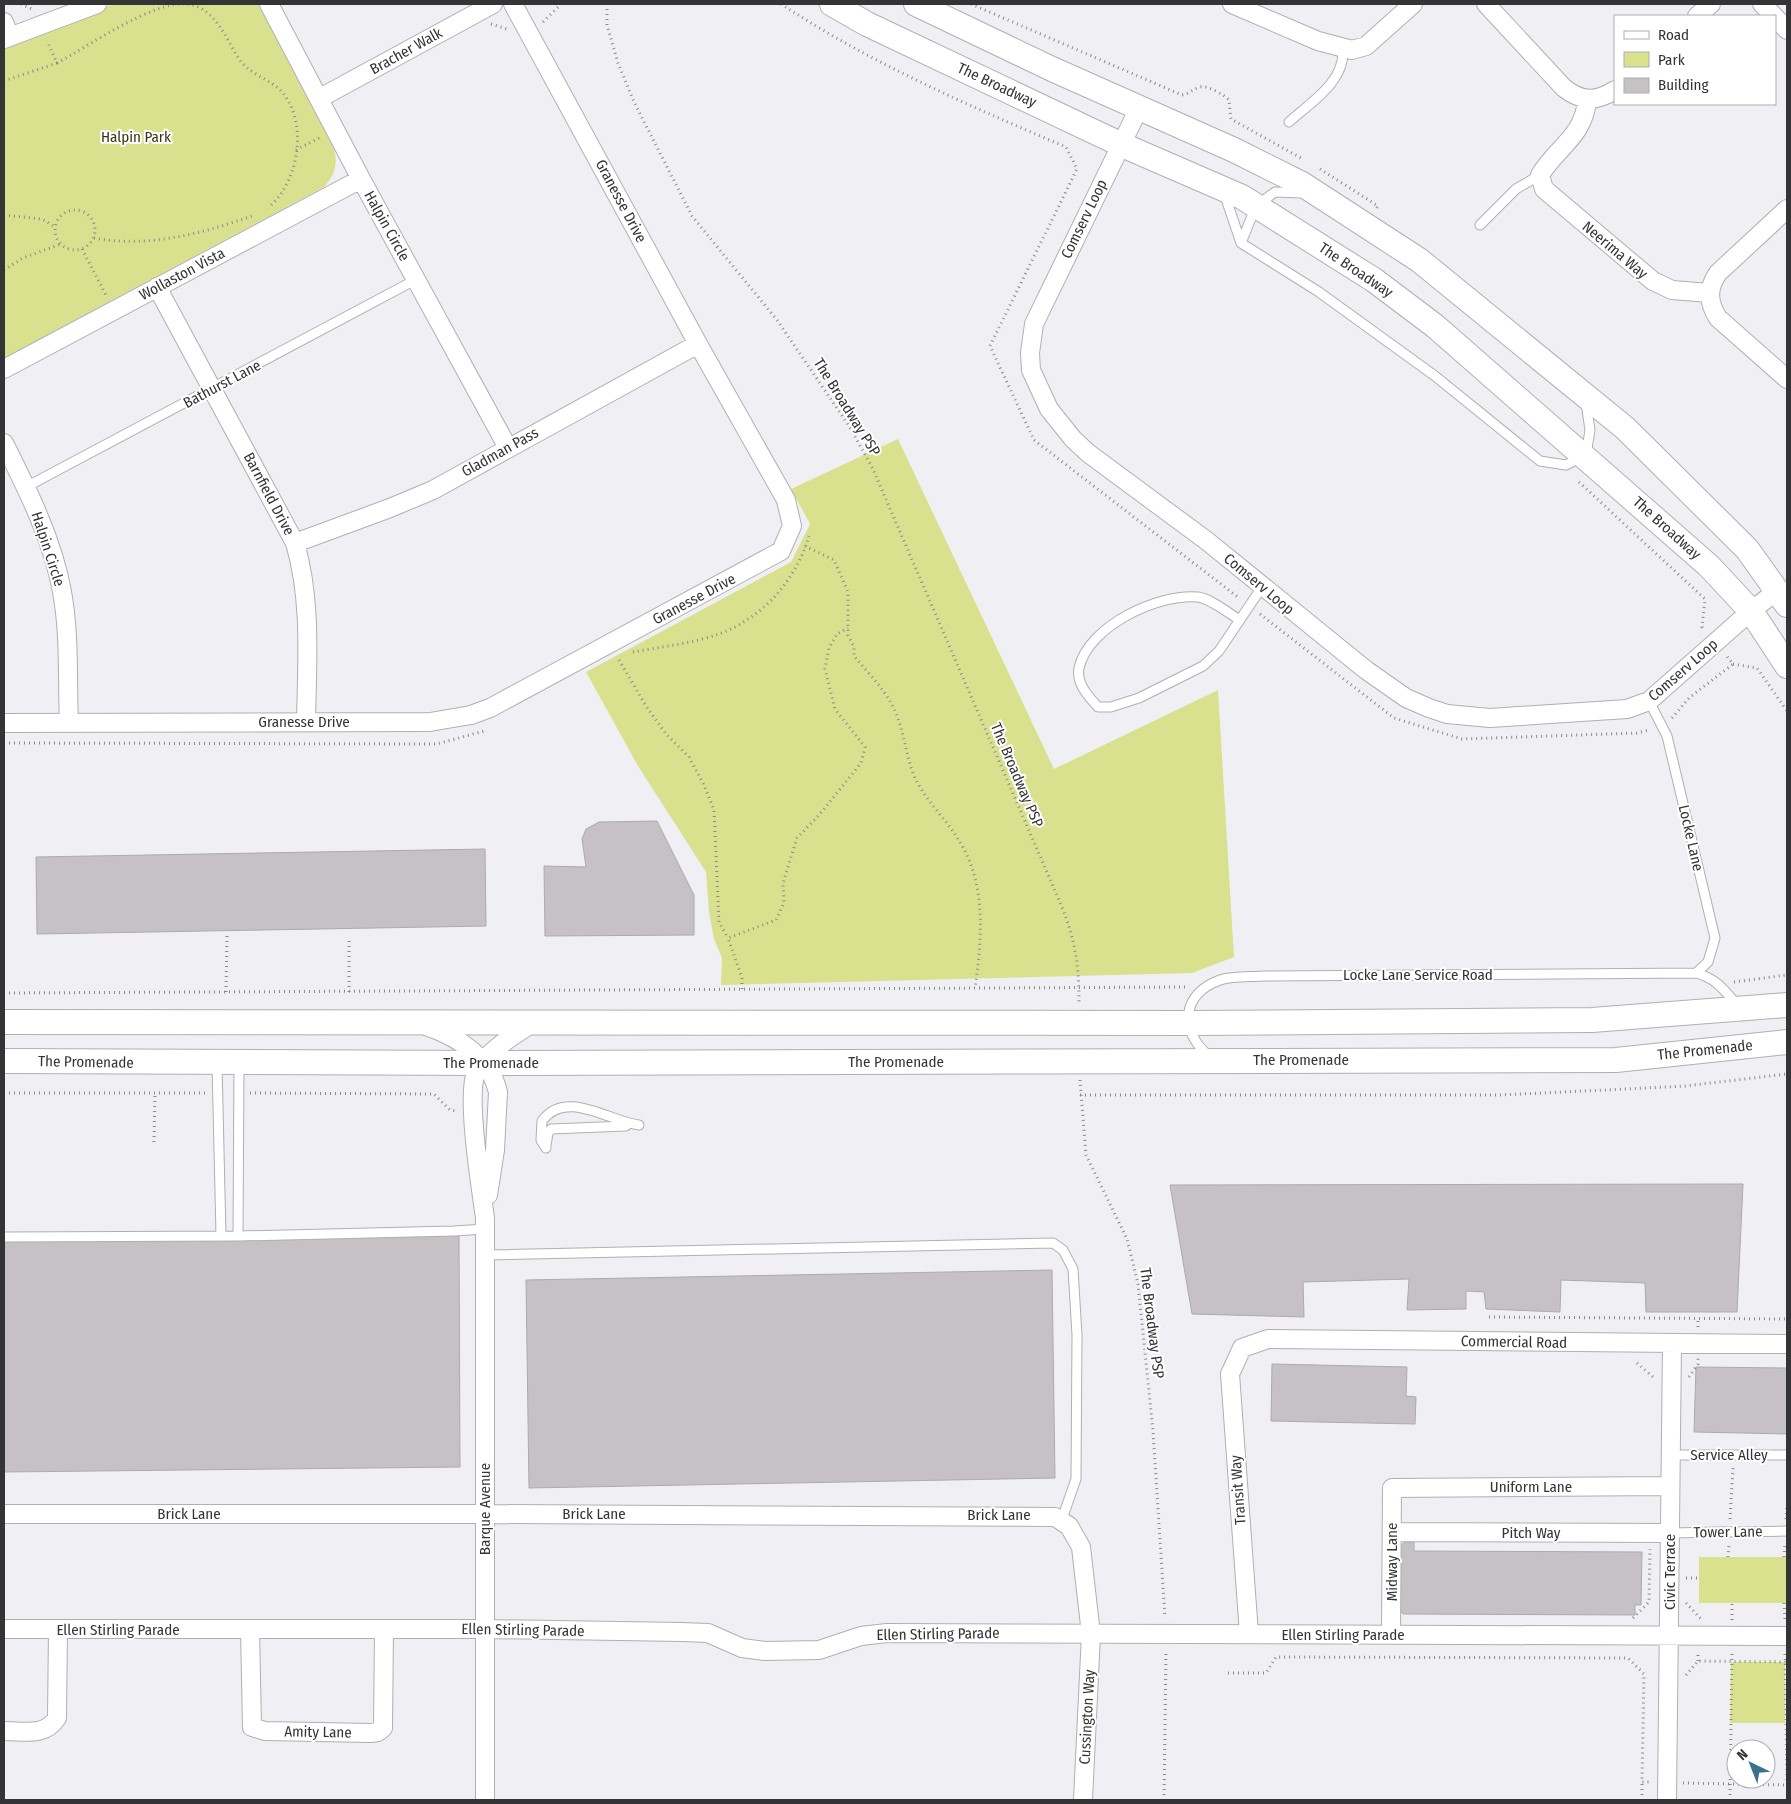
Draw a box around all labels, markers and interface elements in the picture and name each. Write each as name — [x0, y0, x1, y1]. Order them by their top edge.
legend — [1614, 15, 1776, 105]
street label: Bracher Walk — [367, 24, 445, 78]
text: Road — [1658, 26, 1689, 44]
text: Park — [1658, 51, 1685, 69]
street label: The Broadway — [954, 59, 1040, 111]
text: Building — [1658, 76, 1709, 94]
park label: Halpin Park — [101, 128, 171, 146]
street label: Granesse Drive — [592, 156, 650, 246]
street label: Comserv Loop — [1057, 176, 1111, 262]
street label: Halpin Circle — [360, 188, 414, 264]
street label: Neerima Way — [1579, 217, 1652, 283]
street label: The Broadway — [1316, 239, 1397, 302]
street label: Wollaston Vista — [136, 244, 228, 304]
street label: The Broadway PSP — [810, 355, 884, 459]
street label: Bathurst Lane — [180, 356, 264, 412]
street label: Gladman Pass — [458, 423, 542, 481]
street label: Barnfield Drive — [240, 450, 298, 538]
street label: The Broadway — [1629, 493, 1705, 563]
street label: Halpin Circle — [27, 509, 69, 589]
street label: Comserv Loop — [1220, 549, 1298, 619]
street label: Granesse Drive — [649, 570, 739, 628]
street label: Comserv Loop — [1645, 635, 1721, 705]
street label: Granesse Drive — [258, 713, 350, 731]
street label: The Broadway PSP — [987, 720, 1047, 830]
street label: Locke Lane — [1675, 803, 1707, 873]
street label: Locke Lane Service Road — [1343, 966, 1493, 984]
street label: The Promenade — [1656, 1036, 1754, 1064]
street label: The Promenade — [1253, 1051, 1349, 1069]
street label: The Promenade — [38, 1052, 134, 1072]
street label: The Promenade — [848, 1053, 944, 1071]
street label: The Promenade — [443, 1054, 539, 1072]
street label: The Broadway PSP — [1136, 1266, 1168, 1380]
street label: Commercial Road — [1461, 1332, 1567, 1352]
street label: Service Alley — [1690, 1446, 1768, 1464]
street label: Transit Way — [1227, 1454, 1249, 1525]
street label: Barque Avenue — [476, 1463, 494, 1555]
street label: Uniform Lane — [1490, 1478, 1572, 1496]
street label: Brick Lane — [157, 1505, 221, 1523]
street label: Brick Lane — [562, 1505, 626, 1523]
street label: Brick Lane — [967, 1506, 1031, 1524]
street label: Tower Lane — [1693, 1522, 1763, 1542]
street label: Midway Lane — [1383, 1523, 1401, 1601]
street label: Pitch Way — [1502, 1524, 1561, 1542]
street label: Civic Terrace — [1661, 1534, 1679, 1610]
street label: Ellen Stirling Parade — [461, 1620, 585, 1640]
street label: Ellen Stirling Parade — [56, 1621, 180, 1639]
street label: Ellen Stirling Parade — [876, 1624, 1000, 1644]
street label: Ellen Stirling Parade — [1281, 1626, 1405, 1644]
street label: Cussington Way — [1076, 1669, 1098, 1765]
street label: Amity Lane — [284, 1722, 352, 1742]
north arrow — [1726, 1739, 1776, 1789]
text: N — [1734, 1746, 1751, 1764]

